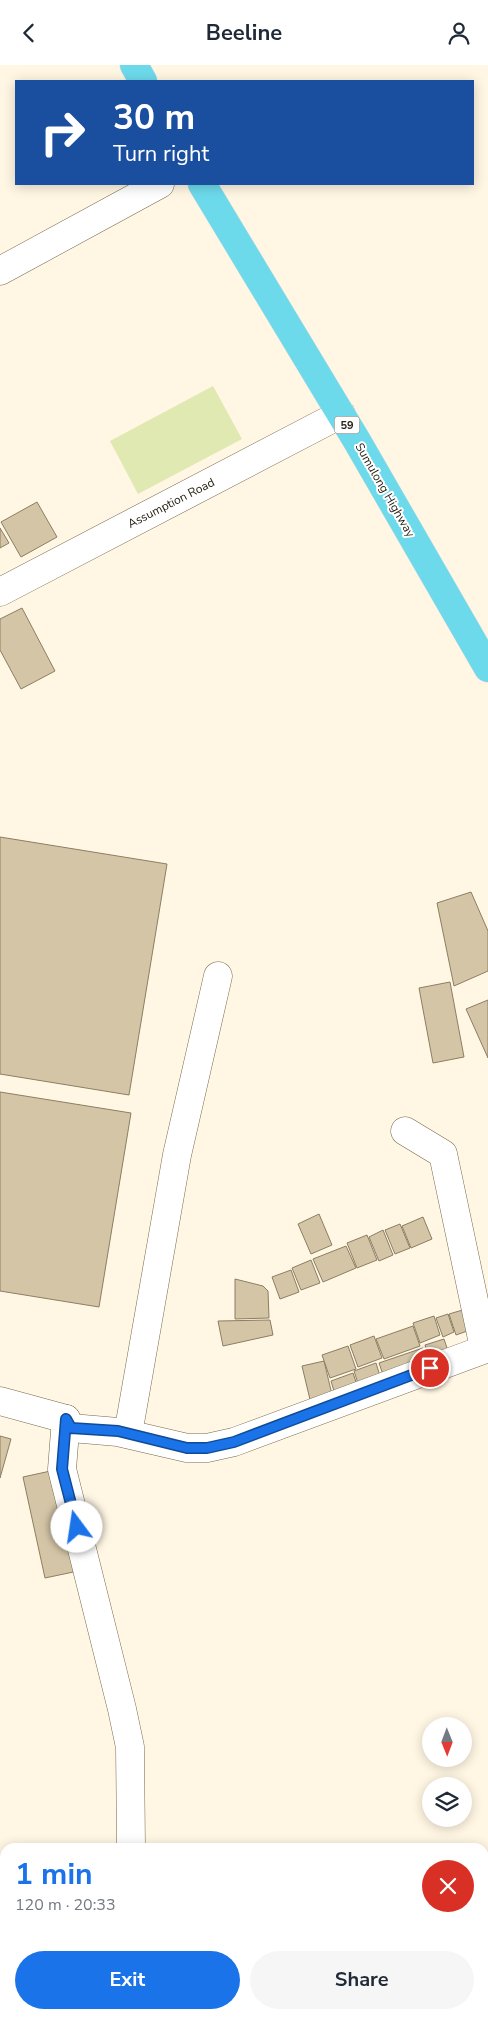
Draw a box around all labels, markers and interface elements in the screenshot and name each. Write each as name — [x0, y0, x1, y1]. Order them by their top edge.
text: Beeline — [206, 18, 282, 48]
icon: back — [15, 19, 43, 47]
icon: person — [445, 19, 473, 47]
text: 30 m — [113, 94, 195, 141]
icon: right — [30, 100, 95, 165]
text: Turn right — [113, 139, 209, 169]
road number: 59 — [334, 417, 360, 433]
street label: Sumulong Highway — [351, 440, 419, 541]
street label: Assumption Road — [125, 474, 217, 532]
pin — [409, 1347, 451, 1389]
icon: arrive — [416, 1354, 444, 1382]
position arrow — [50, 1500, 102, 1552]
north arrow — [422, 1717, 472, 1767]
map controls — [422, 1717, 472, 1827]
button: layers — [422, 1777, 472, 1827]
text: 1 min — [15, 1854, 93, 1895]
button: close — [422, 1860, 474, 1912]
text: 120 m · 20:33 — [15, 1894, 116, 1916]
button: Exit — [15, 1951, 240, 2009]
button: Share — [250, 1951, 474, 2009]

